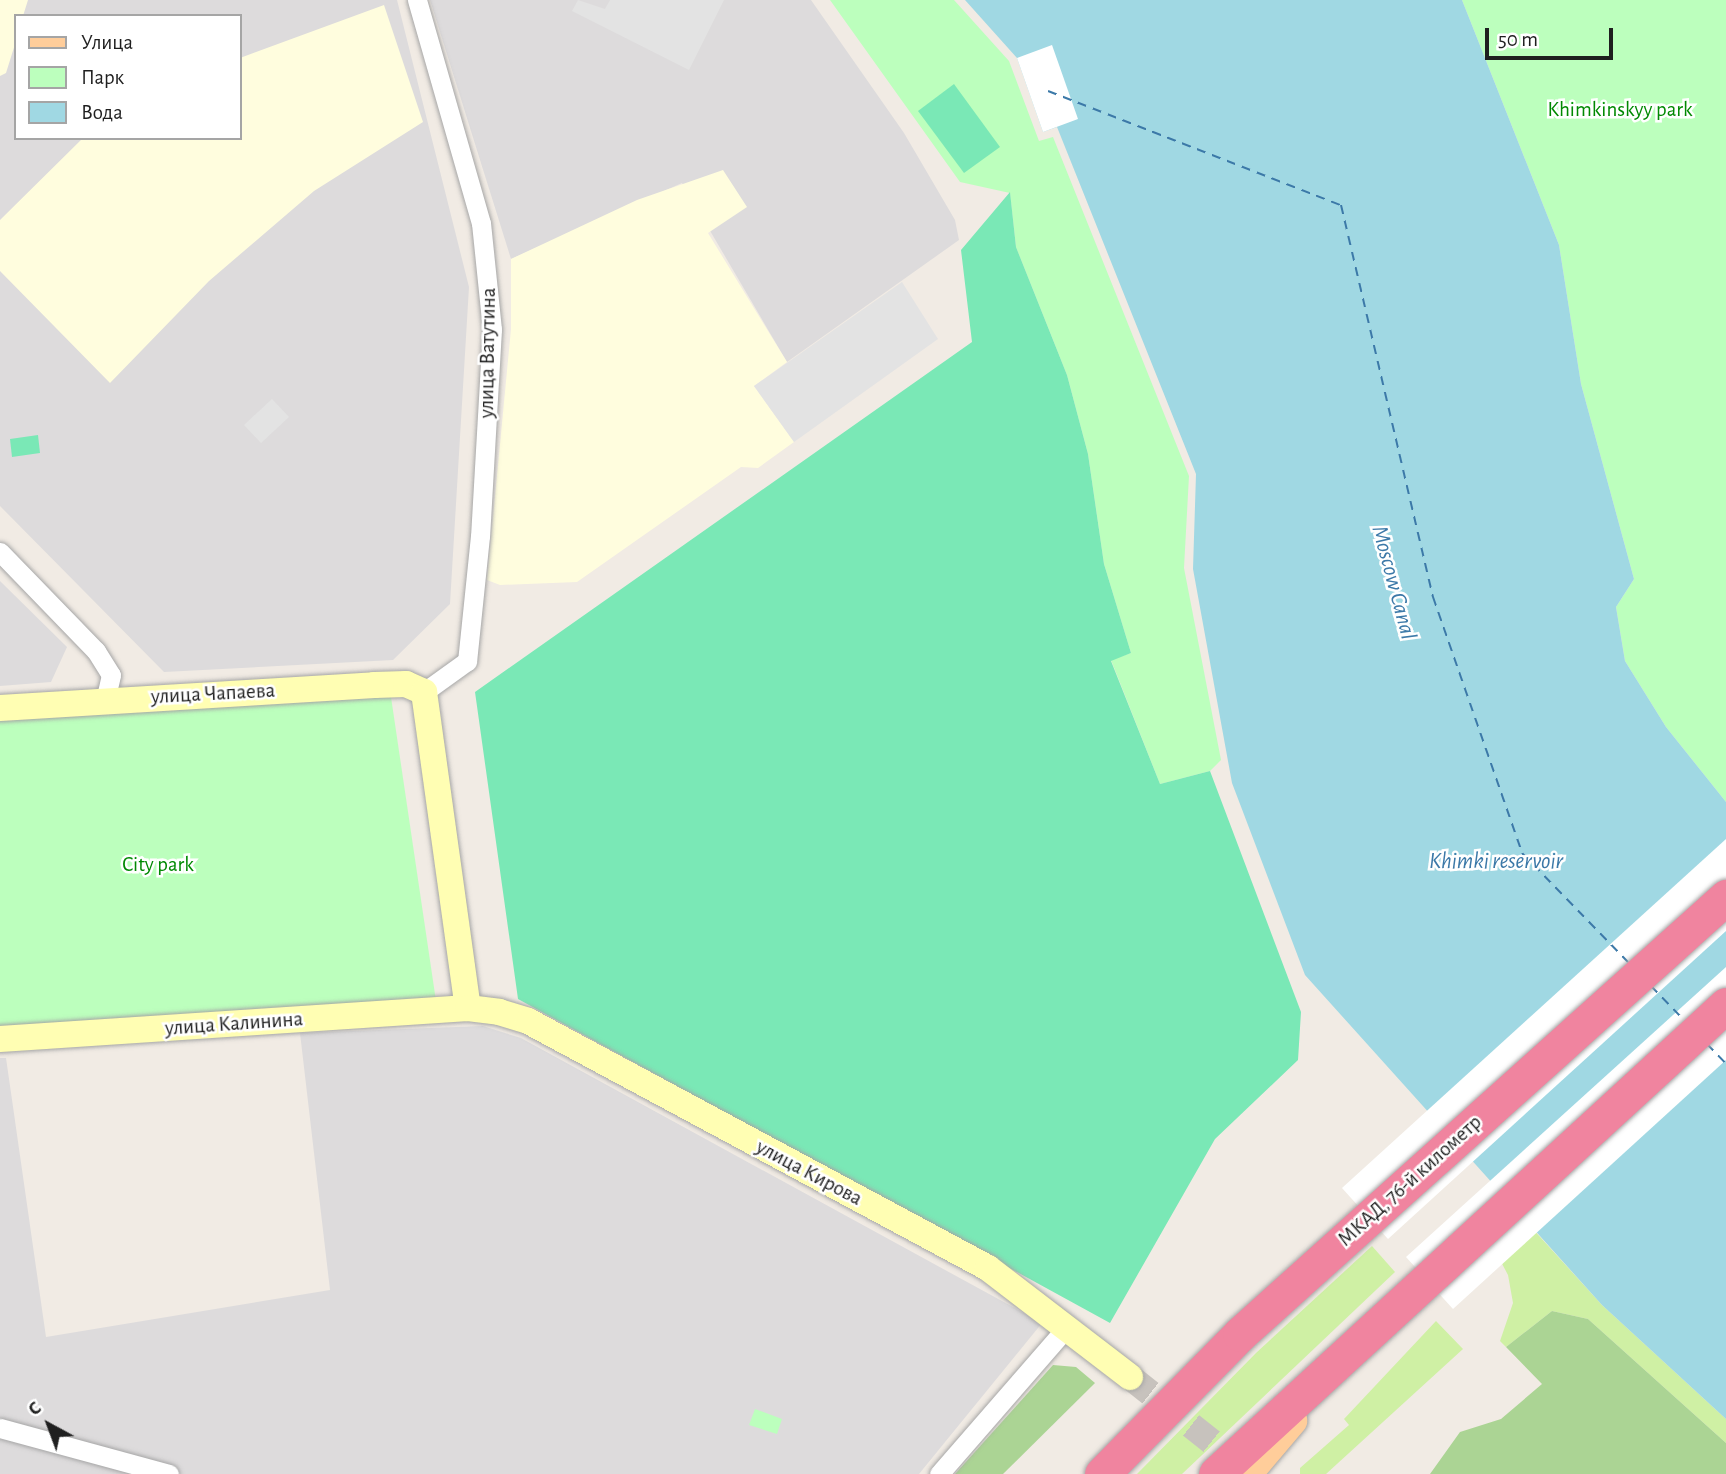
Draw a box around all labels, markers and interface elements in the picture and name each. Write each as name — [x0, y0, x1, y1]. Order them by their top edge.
legend — [14, 14, 242, 140]
scale bar — [1488, 14, 1616, 58]
text: 50 m — [1498, 29, 1538, 50]
text: Улица — [81, 32, 133, 53]
text: Парк — [81, 67, 124, 88]
park label: Khimkinskyy park — [1547, 97, 1693, 123]
text: Вода — [81, 102, 123, 123]
street label: улица Ватутина — [474, 288, 502, 418]
water label: Moscow Canal — [1365, 523, 1421, 643]
street label: улица Чапаева — [150, 678, 276, 710]
water label: Khimki reservoir — [1429, 848, 1563, 876]
park label: City park — [122, 852, 194, 878]
street label: улица Калинина — [164, 1007, 304, 1041]
street label: МКАД, 76-й километр — [1333, 1110, 1487, 1252]
street label: улица Кирова — [752, 1135, 866, 1211]
north arrow — [14, 1390, 84, 1460]
text: С — [25, 1398, 45, 1419]

